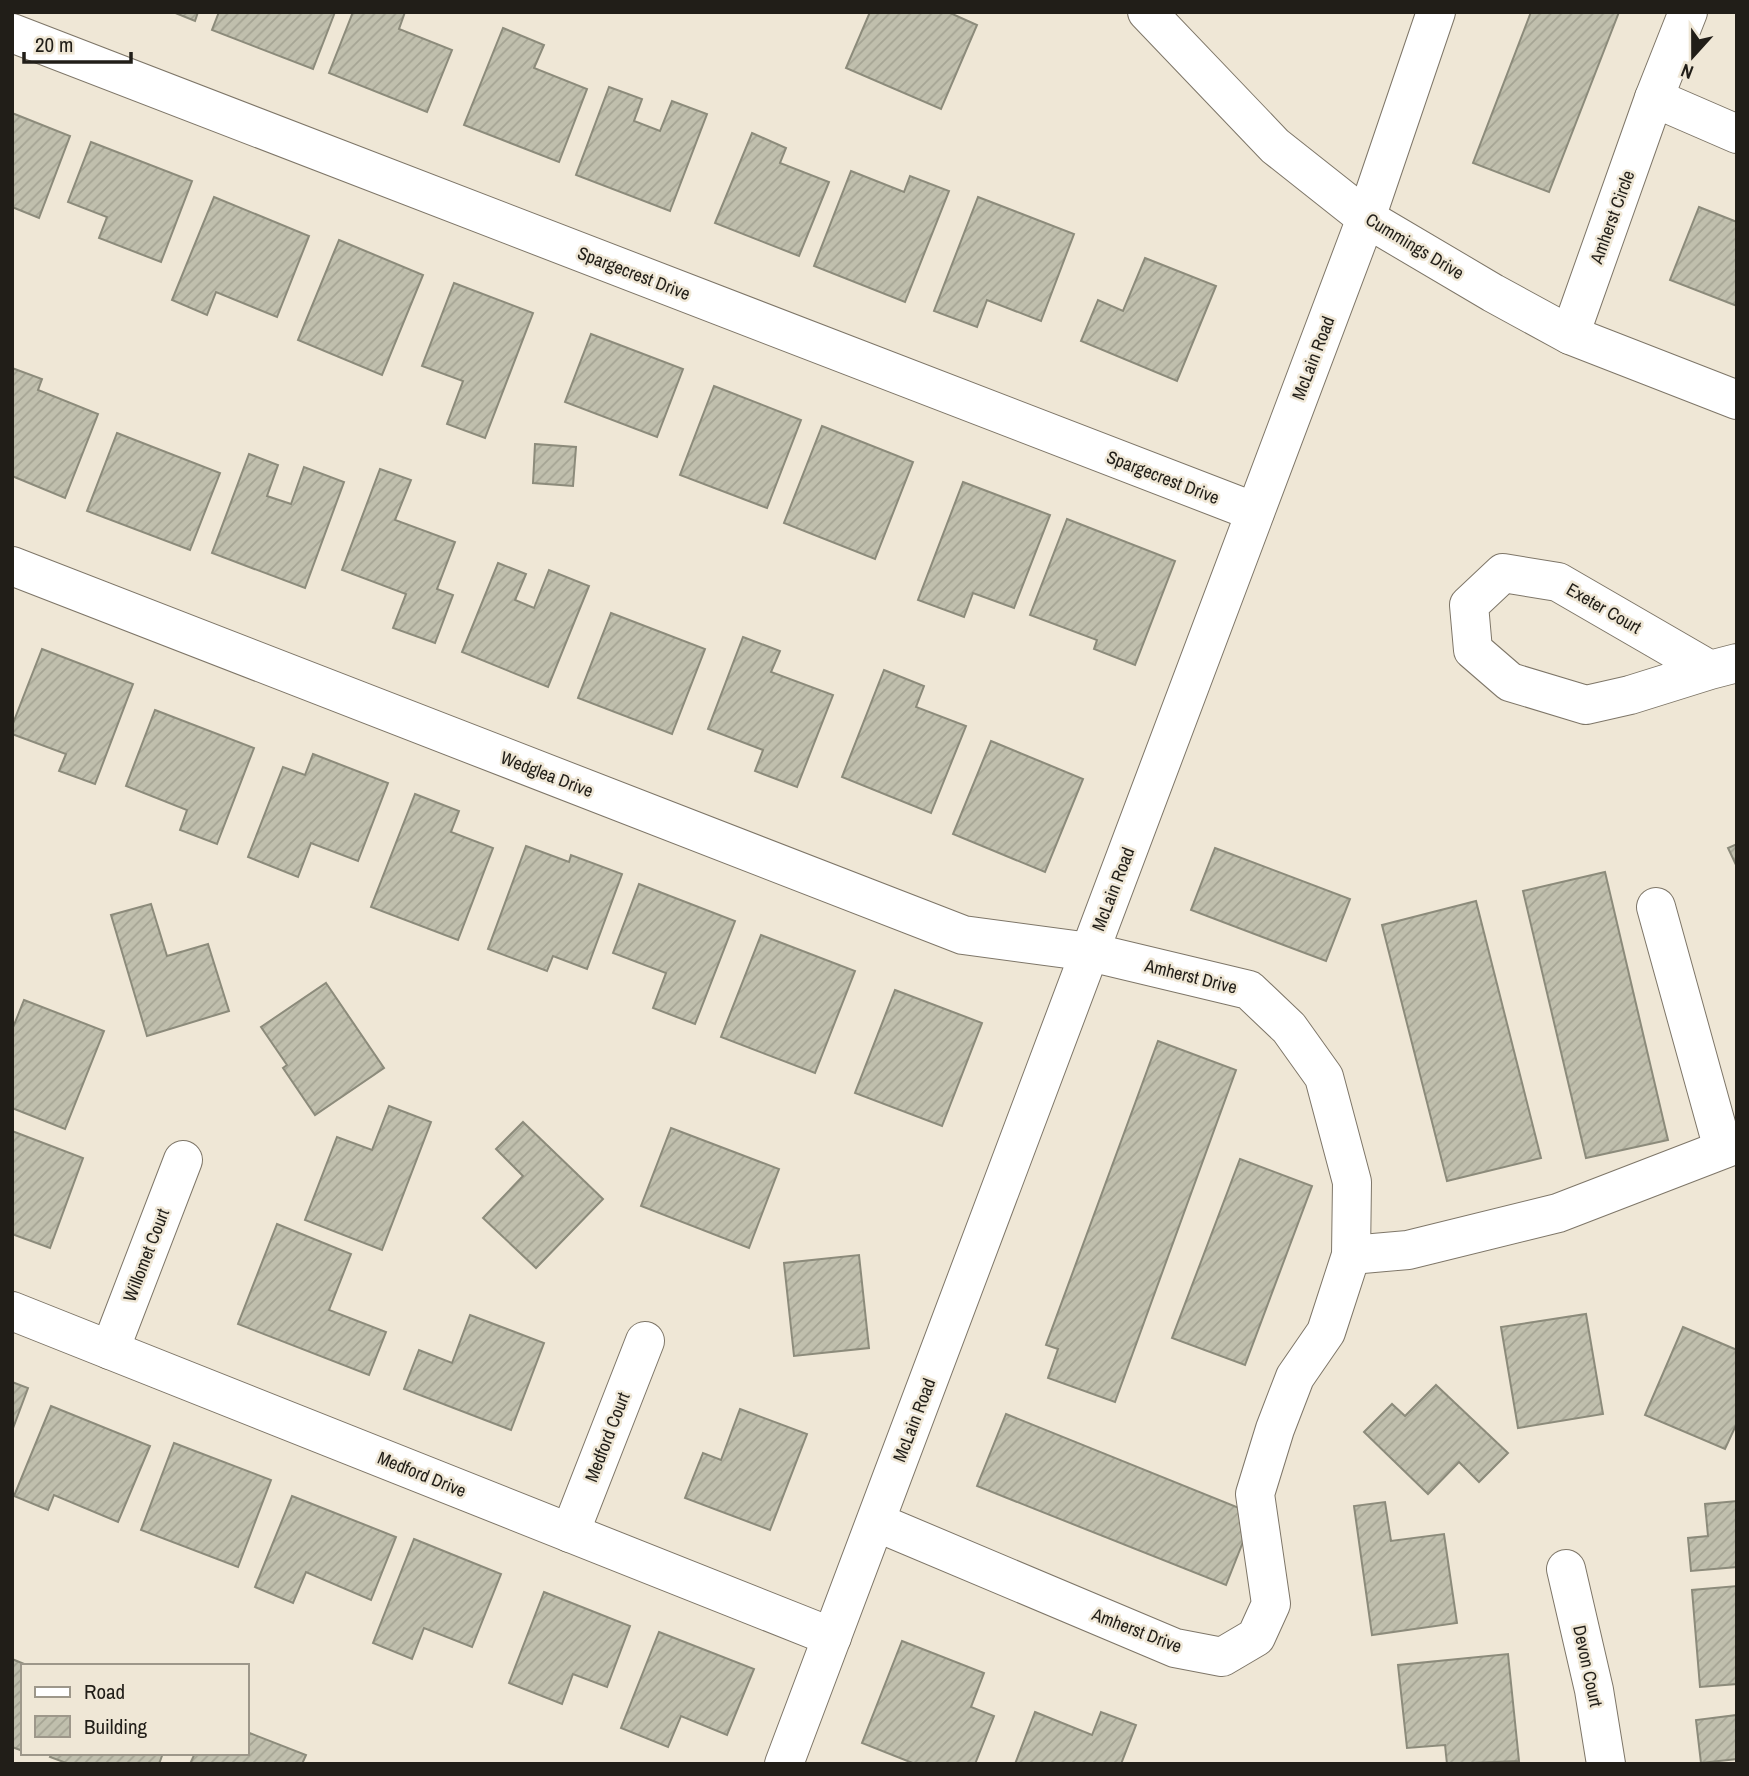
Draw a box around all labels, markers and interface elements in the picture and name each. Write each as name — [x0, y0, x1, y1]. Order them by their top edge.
scale bar — [24, 21, 131, 65]
north arrow — [1658, 21, 1728, 91]
text: 20 m — [35, 30, 73, 59]
text: N — [1677, 58, 1697, 86]
street label: Amherst Circle — [1583, 167, 1640, 268]
street label: Cummings Drive — [1361, 207, 1469, 285]
street label: Spargecrest Drive — [574, 240, 694, 306]
street label: McLain Road — [1286, 313, 1340, 403]
street label: Spargecrest Drive — [1103, 444, 1223, 510]
street label: Exeter Court — [1562, 576, 1646, 640]
street label: Wedglea Drive — [497, 745, 597, 803]
street label: McLain Road — [1086, 844, 1140, 934]
street label: Amherst Drive — [1141, 952, 1240, 1000]
street label: Willomet Court — [117, 1205, 175, 1305]
street label: McLain Road — [887, 1375, 941, 1465]
street label: Medford Court — [578, 1388, 636, 1486]
street label: Medford Drive — [374, 1445, 470, 1503]
street label: Amherst Drive — [1088, 1601, 1186, 1659]
street label: Devon Court — [1567, 1623, 1609, 1709]
legend — [21, 1664, 248, 1755]
text: Road — [84, 1677, 125, 1706]
text: Building — [84, 1712, 148, 1741]

